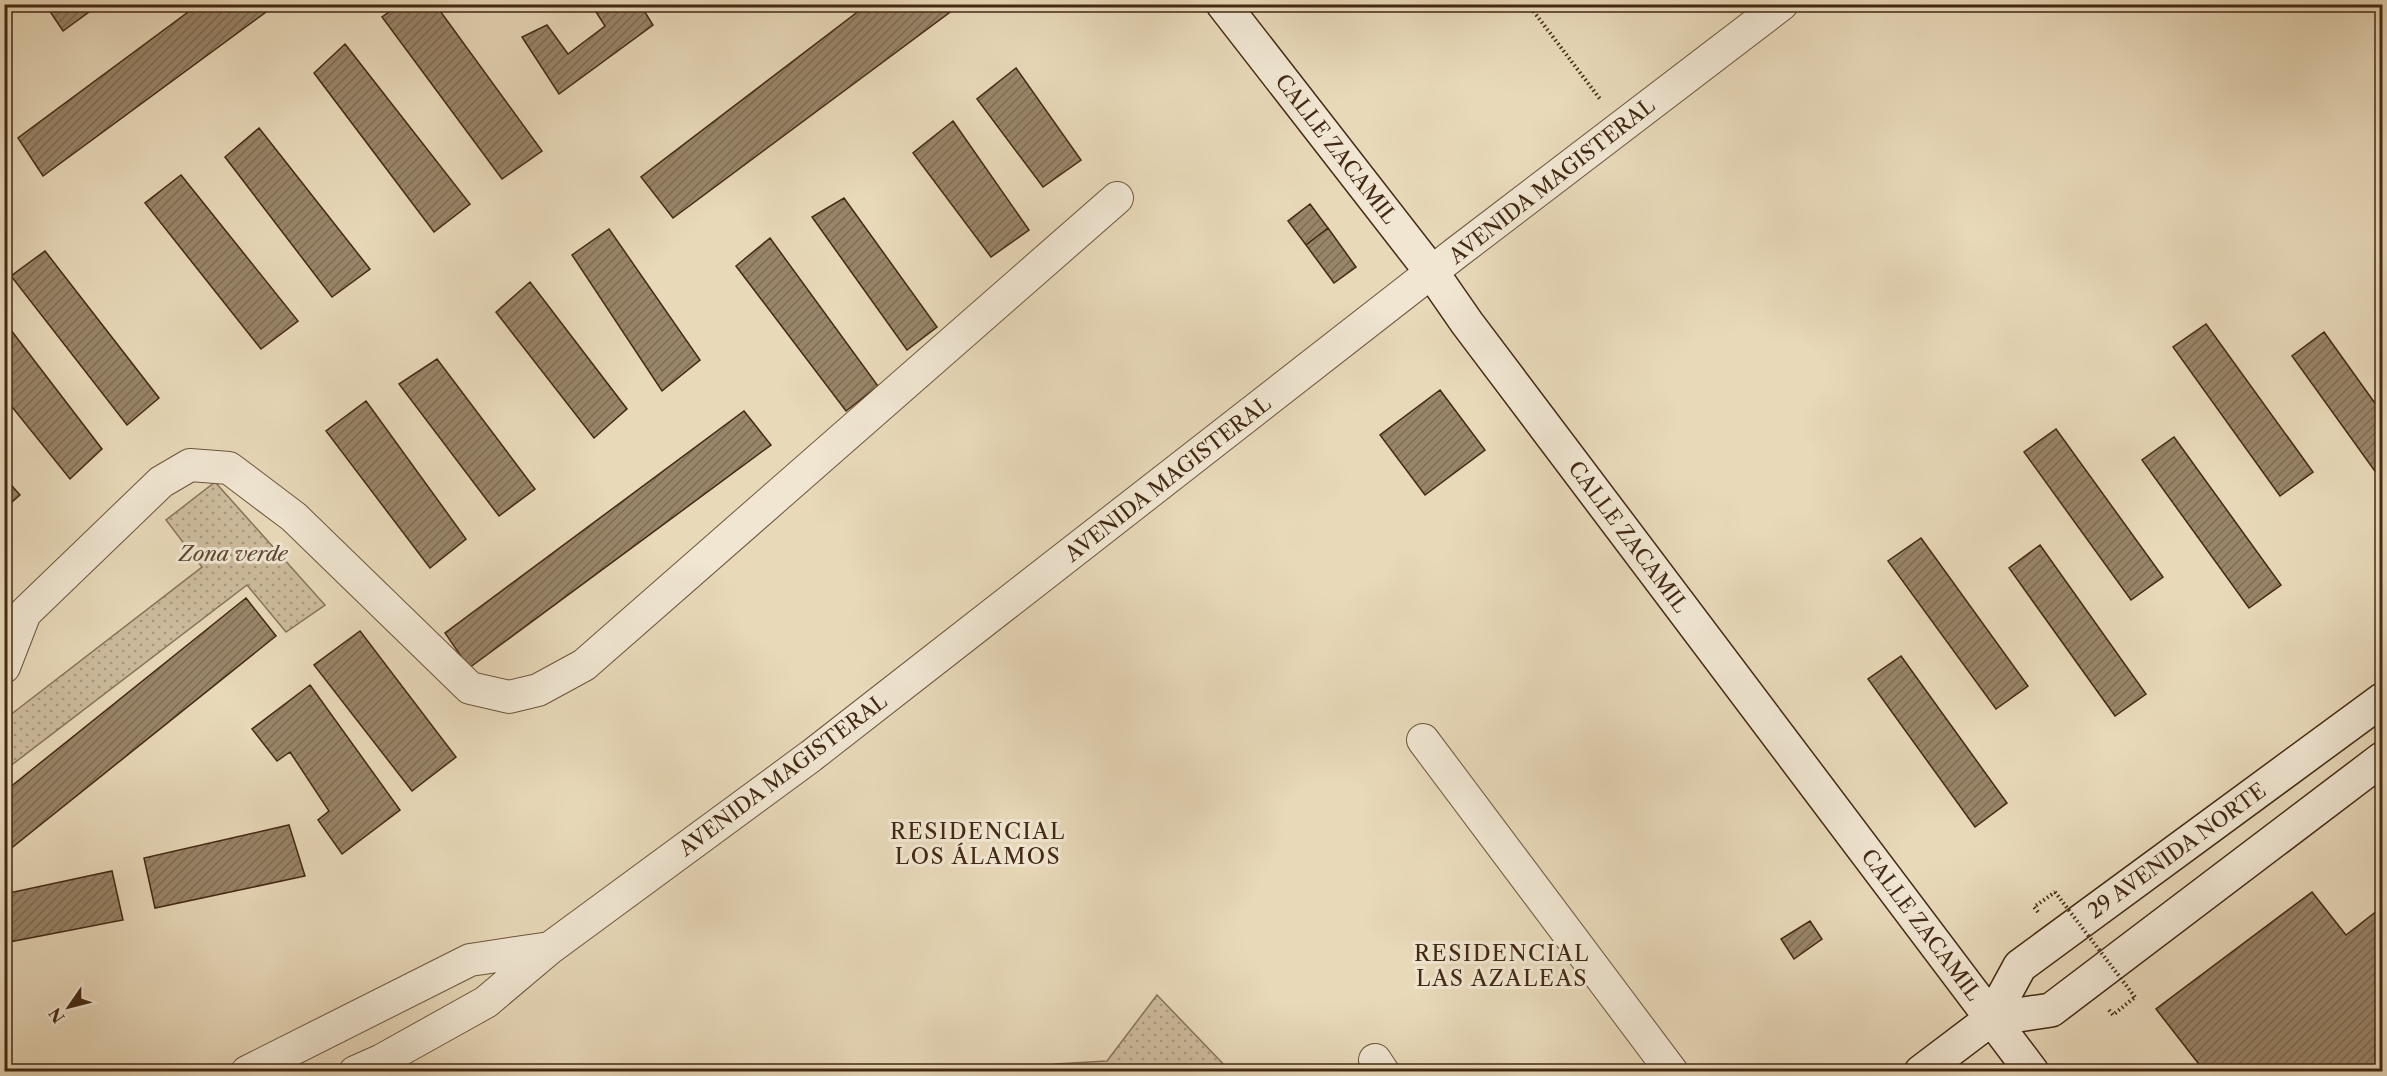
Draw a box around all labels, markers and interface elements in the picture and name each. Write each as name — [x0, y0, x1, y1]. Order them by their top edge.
street label: CALLE ZACAMIL — [1270, 69, 1403, 229]
street label: AVENIDA MAGISTERAL — [1443, 92, 1660, 269]
street label: AVENIDA MAGISTERAL — [1059, 390, 1276, 567]
street label: CALLE ZACAMIL — [1563, 456, 1694, 618]
park label: Zona verde — [177, 541, 289, 566]
street label: AVENIDA MAGISTERAL — [673, 688, 892, 862]
street label: 29 AVENIDA NORTE — [2083, 778, 2271, 924]
district label: RESIDENCIAL LOS ÁLAMOS — [890, 818, 1066, 870]
street label: CALLE ZACAMIL — [1856, 844, 1987, 1006]
district label: RESIDENCIAL LAS AZALEAS — [1414, 940, 1590, 992]
north arrow — [39, 977, 99, 1037]
text: N — [44, 1004, 69, 1027]

